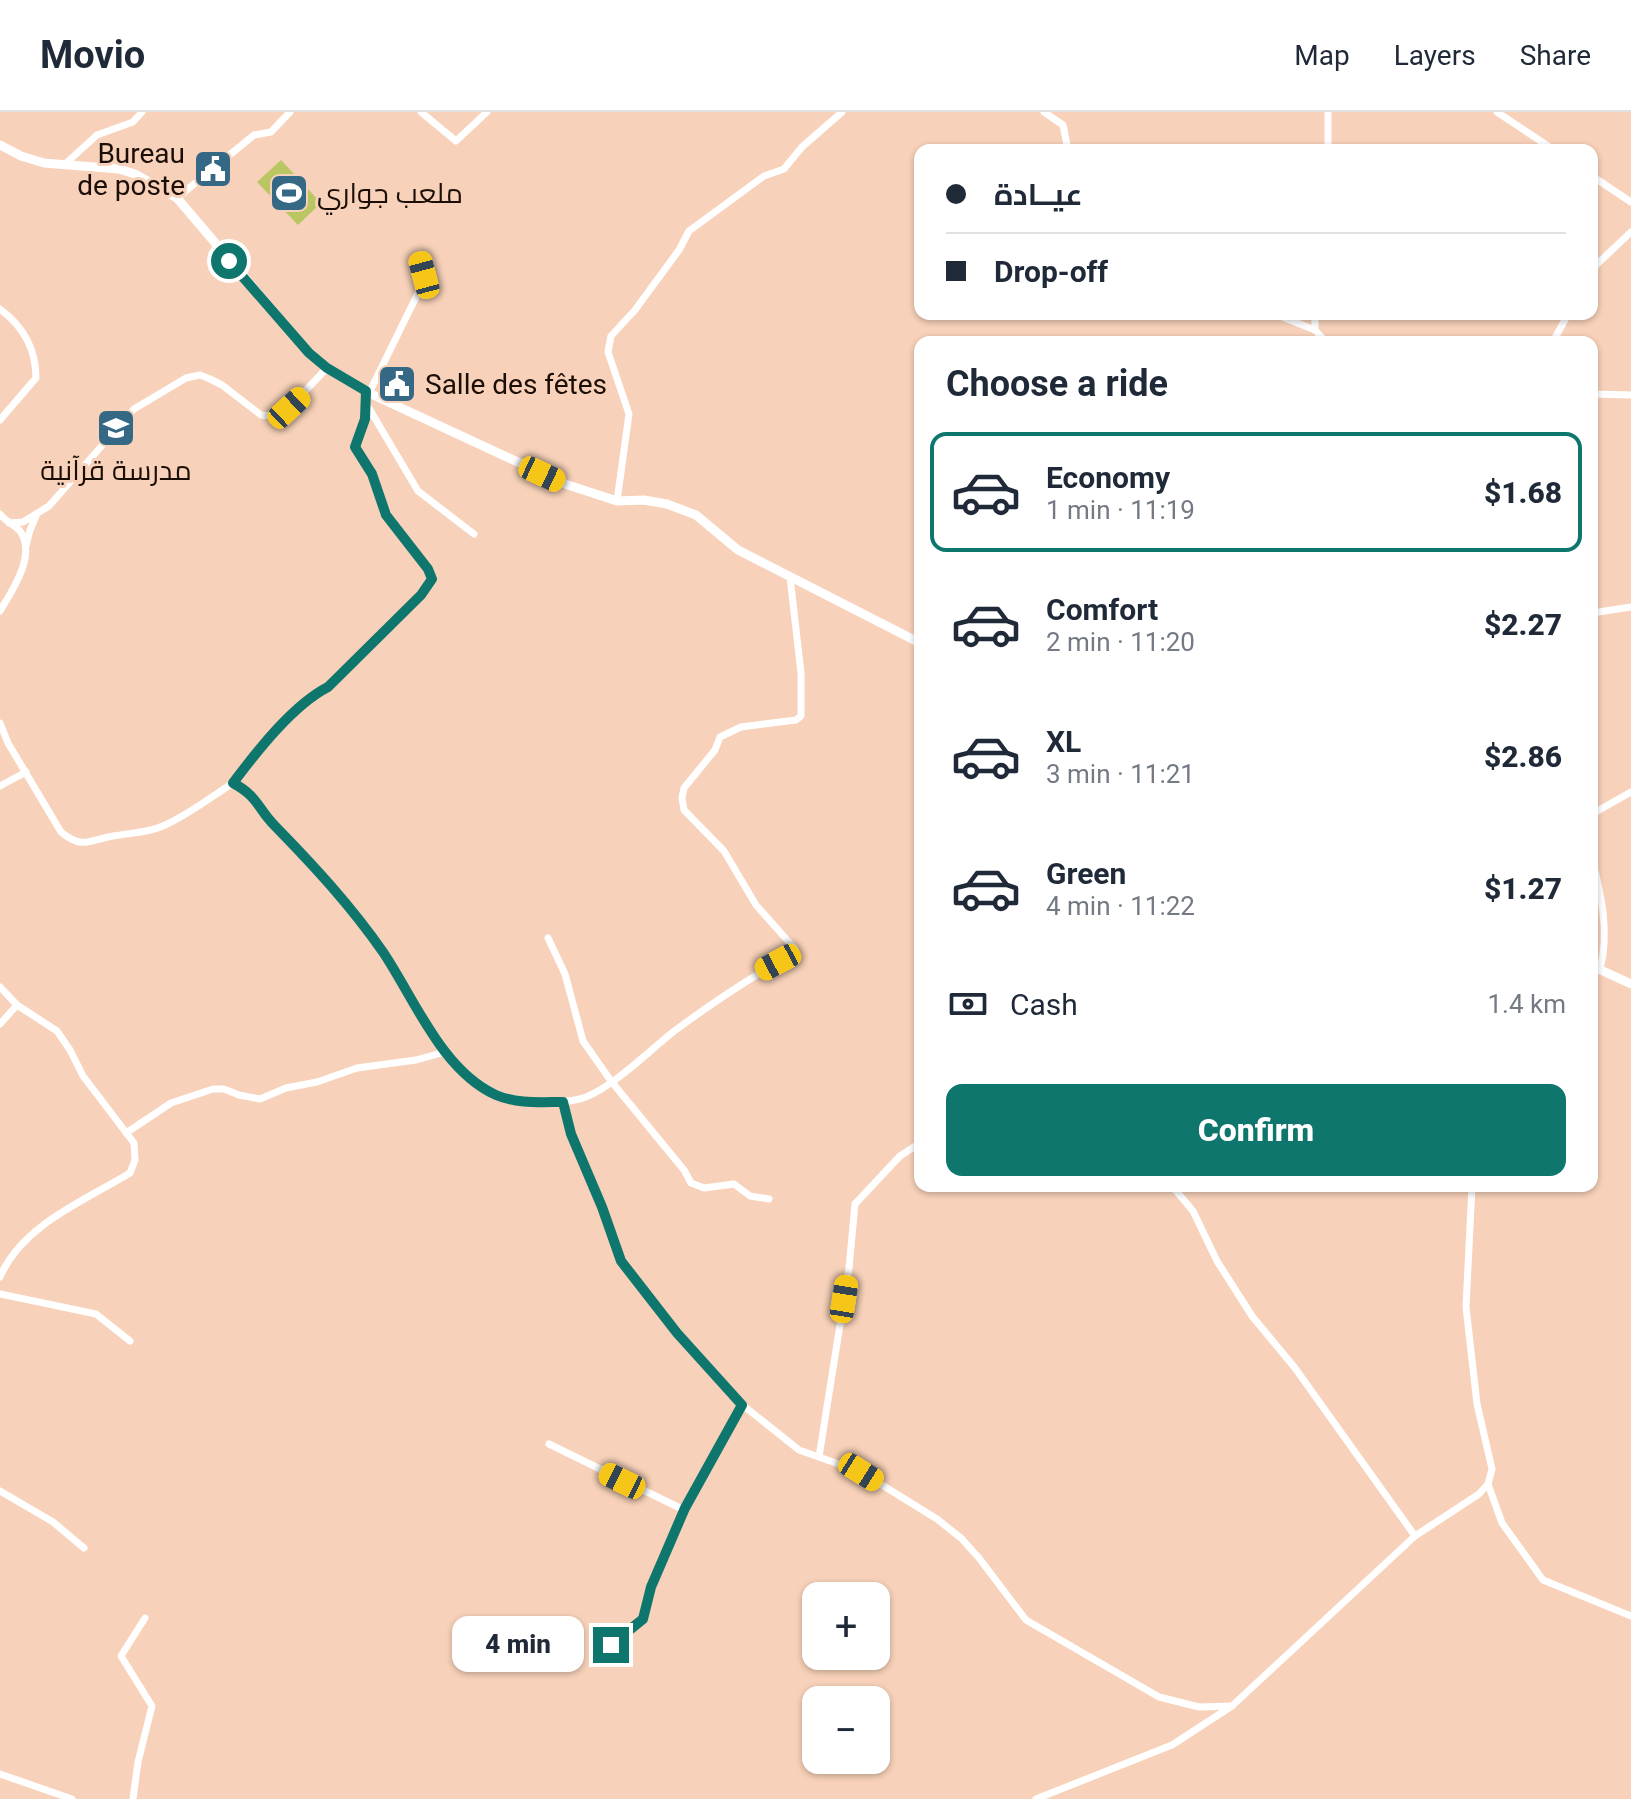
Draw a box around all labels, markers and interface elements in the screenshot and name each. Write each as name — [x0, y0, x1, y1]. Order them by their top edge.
text: Movio — [40, 33, 145, 77]
text: Map — [1294, 39, 1350, 72]
text: Layers — [1394, 39, 1476, 72]
text: Share — [1520, 39, 1591, 72]
place label: Bureau de poste — [77, 137, 185, 202]
public building icon: Bureau de poste — [192, 148, 234, 190]
sports icon: ملعب جواري — [268, 172, 310, 214]
place label: ملعب جواري — [317, 177, 463, 215]
text: عيــادة — [994, 177, 1083, 212]
route start — [211, 243, 247, 279]
car — [406, 249, 442, 301]
text: Drop-off — [994, 254, 1108, 289]
public building icon: Salle des fêtes — [376, 363, 418, 405]
text: Choose a ride — [946, 363, 1168, 405]
place label: Salle des fêtes — [425, 368, 607, 401]
car — [263, 383, 315, 433]
school or university icon: مدرسة قرآنية — [95, 407, 137, 449]
car — [515, 453, 569, 495]
place label: مدرسة قرآنية — [40, 454, 192, 487]
icon: car — [950, 456, 1022, 528]
text: Economy — [1046, 460, 1170, 495]
text: $1.68 — [1484, 475, 1562, 510]
text: 1 min · 11:19 — [1046, 495, 1195, 525]
icon: car — [950, 588, 1022, 660]
text: Comfort — [1046, 592, 1158, 627]
text: $2.27 — [1484, 607, 1562, 642]
text: 2 min · 11:20 — [1046, 627, 1195, 657]
icon: car — [950, 720, 1022, 792]
text: XL — [1046, 724, 1081, 759]
text: $2.86 — [1484, 739, 1562, 774]
text: 3 min · 11:21 — [1046, 759, 1195, 789]
icon: car — [950, 852, 1022, 924]
text: Green — [1046, 856, 1126, 891]
text: $1.27 — [1484, 871, 1562, 906]
text: 4 min · 11:22 — [1046, 891, 1195, 921]
car — [751, 940, 805, 984]
icon: cash — [946, 982, 990, 1026]
text: Cash — [1010, 987, 1078, 1022]
text: 1.4 km — [1487, 989, 1566, 1019]
button: Confirm — [946, 1084, 1566, 1176]
car — [828, 1273, 860, 1325]
car — [834, 1449, 888, 1495]
car — [595, 1460, 649, 1502]
map controls — [802, 1582, 890, 1774]
button: + — [802, 1582, 890, 1670]
callout: 4 min — [451, 1617, 583, 1673]
route end — [593, 1627, 629, 1663]
text: 4 min — [485, 1629, 551, 1659]
button: − — [802, 1686, 890, 1774]

